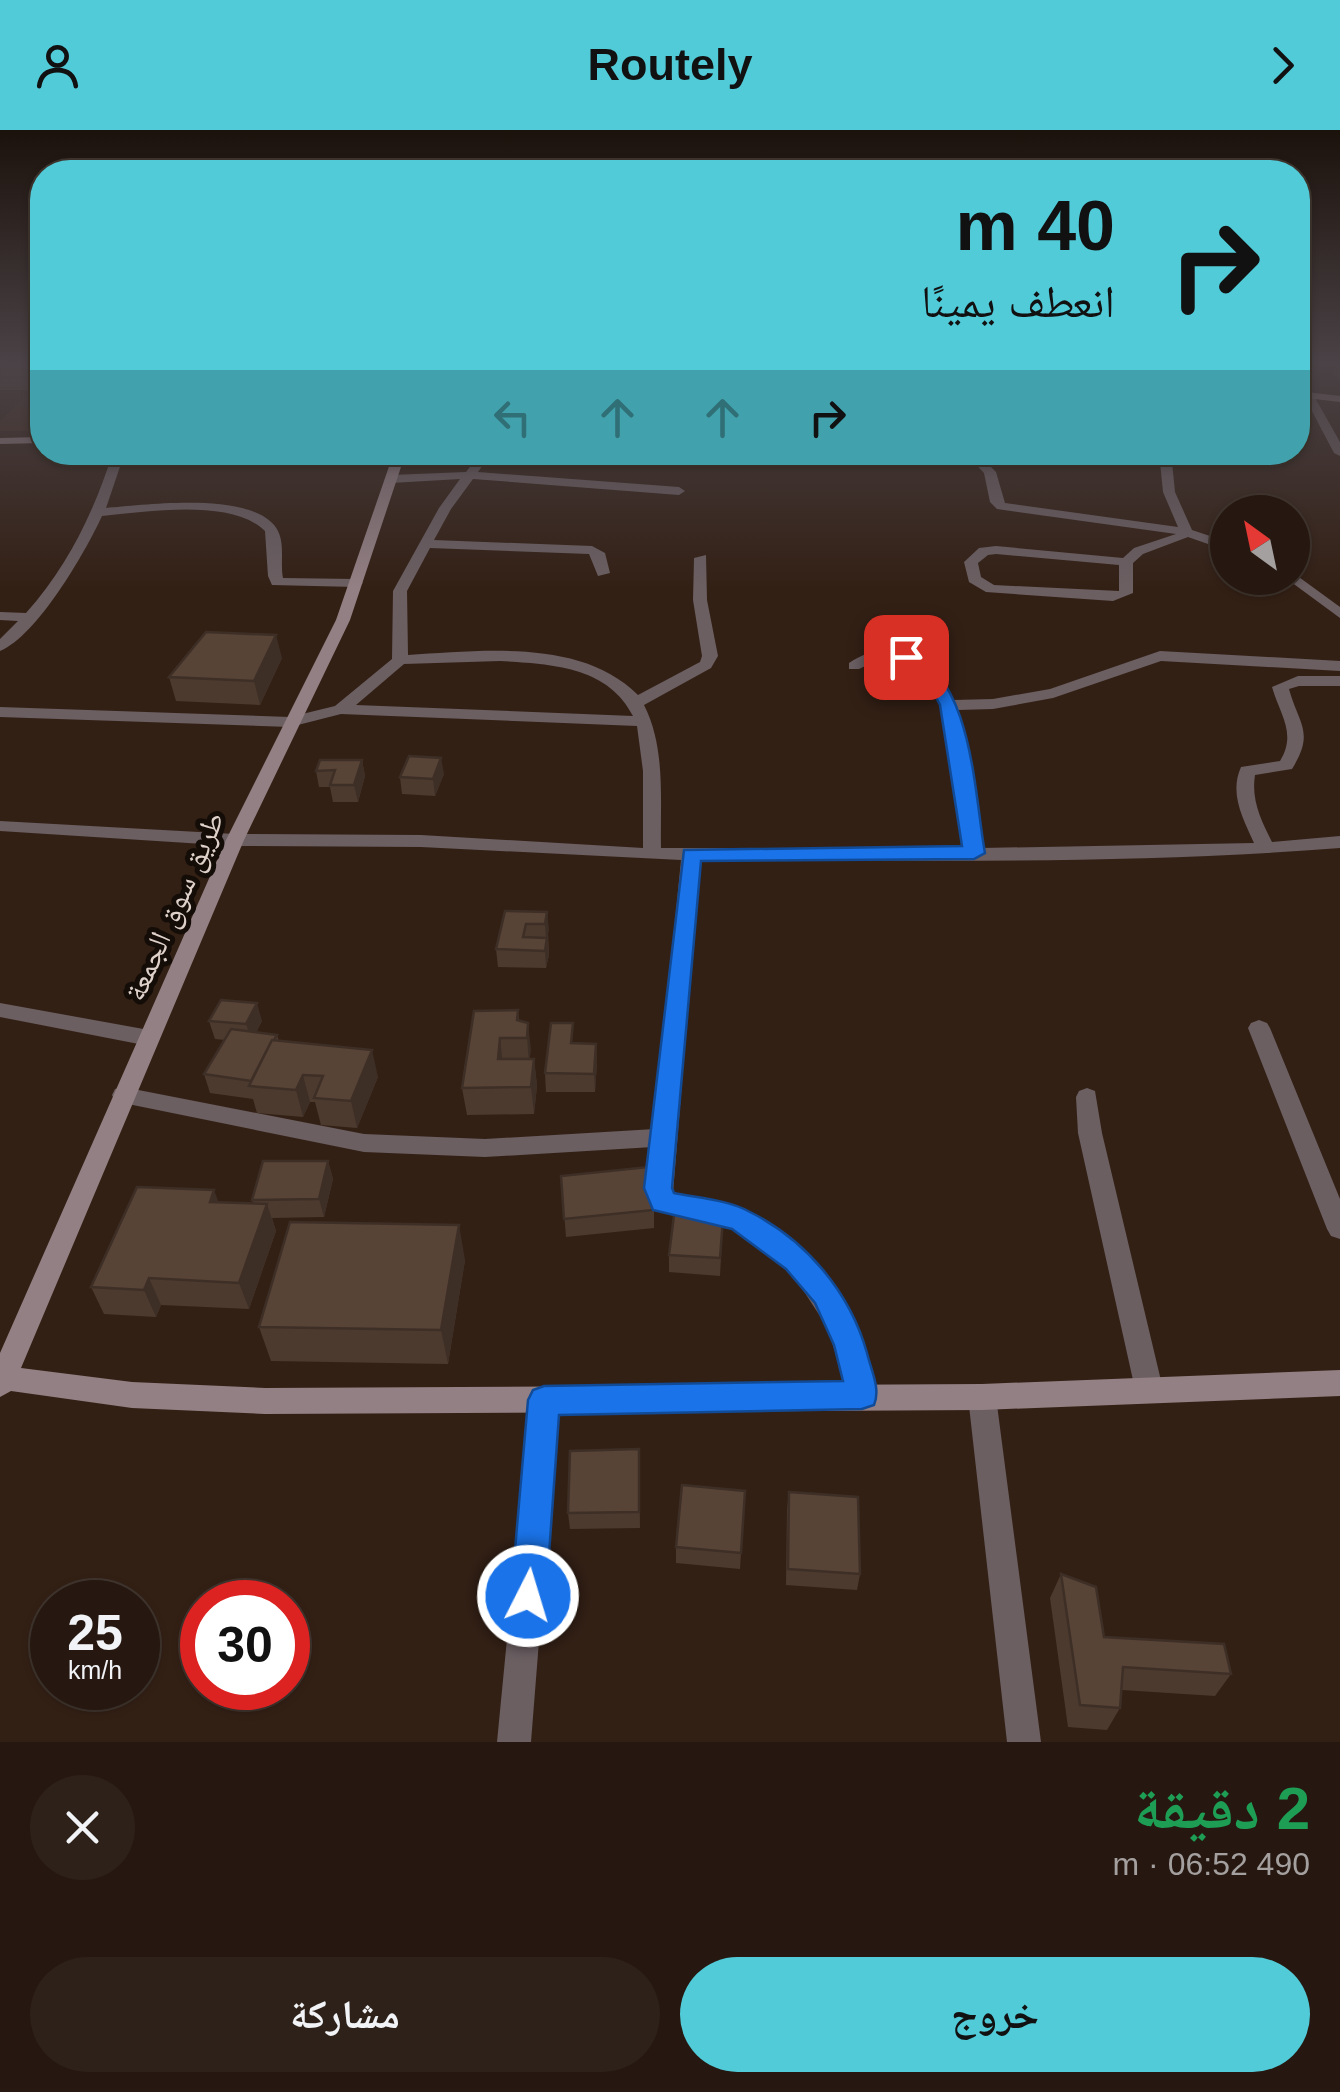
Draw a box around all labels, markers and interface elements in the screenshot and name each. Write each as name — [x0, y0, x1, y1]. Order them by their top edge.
icon: person — [30, 38, 85, 93]
icon: forward — [1255, 38, 1310, 93]
text: Routely — [588, 39, 753, 90]
text: 40 m — [955, 187, 1115, 265]
icon: right — [1150, 200, 1280, 330]
text: انعطف يمينًا — [921, 276, 1115, 327]
icon: left — [485, 390, 540, 445]
icon: ahead — [590, 390, 645, 445]
icon: ahead — [695, 390, 750, 445]
icon: right — [800, 390, 855, 445]
north arrow — [1210, 495, 1310, 595]
map controls — [1210, 495, 1310, 595]
pin — [864, 615, 949, 700]
icon: arrive — [879, 630, 934, 685]
street label: طريق سوق الجمعة — [118, 806, 232, 1006]
position arrow — [476, 1544, 580, 1648]
speed limit sign: 30 — [180, 1580, 310, 1710]
text: 25 — [67, 1605, 123, 1661]
text: km/h — [68, 1656, 122, 1684]
button: close — [30, 1775, 135, 1880]
text: 2 دقيقة — [1134, 1775, 1310, 1842]
text: 490 m · 06:52 — [1113, 1846, 1310, 1882]
button: مشاركة — [30, 1957, 660, 2072]
button: خروج — [680, 1957, 1310, 2072]

